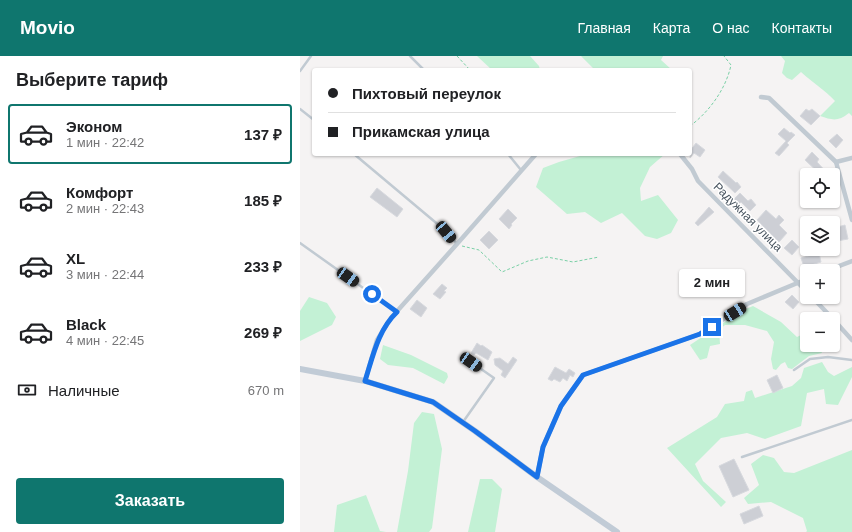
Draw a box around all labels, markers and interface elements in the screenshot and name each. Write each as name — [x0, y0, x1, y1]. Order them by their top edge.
text: Movio — [20, 17, 75, 38]
text: Главная — [577, 20, 631, 36]
text: Карта — [653, 20, 690, 36]
text: О нас — [712, 20, 750, 36]
text: Контакты — [772, 20, 832, 36]
text: Выберите тариф — [16, 70, 168, 90]
text: Пихтовый переулок — [352, 85, 501, 102]
icon: car — [18, 116, 54, 152]
text: Эконом — [66, 118, 122, 135]
text: Прикамская улица — [352, 123, 490, 140]
text: 137 ₽ — [244, 126, 282, 143]
text: 1 мин · 22:42 — [66, 135, 144, 150]
map controls — [800, 168, 840, 352]
button: locate — [800, 168, 840, 208]
street label: Радужная улица — [711, 180, 786, 255]
icon: car — [18, 182, 54, 218]
text: Комфорт — [66, 184, 133, 201]
text: 185 ₽ — [244, 192, 282, 209]
text: 2 мин · 22:43 — [66, 201, 144, 216]
button: layers — [800, 216, 840, 256]
car — [434, 219, 458, 245]
icon: car — [18, 248, 54, 284]
text: XL — [66, 250, 85, 267]
text: 233 ₽ — [244, 258, 282, 275]
button: + — [800, 264, 840, 304]
car — [335, 265, 361, 289]
text: 3 мин · 22:44 — [66, 267, 144, 282]
callout: 2 мин — [679, 269, 745, 297]
text: 2 мин — [694, 275, 730, 290]
route start — [363, 285, 381, 303]
car — [722, 301, 748, 323]
button: − — [800, 312, 840, 352]
icon: car — [18, 314, 54, 350]
text: Black — [66, 316, 106, 333]
route end — [703, 318, 721, 336]
text: 269 ₽ — [244, 324, 282, 341]
text: 4 мин · 22:45 — [66, 333, 144, 348]
car — [458, 350, 484, 374]
icon: cash — [16, 379, 38, 401]
text: Наличные — [48, 382, 120, 399]
text: 670 m — [248, 383, 284, 398]
button: Заказать — [16, 478, 284, 524]

